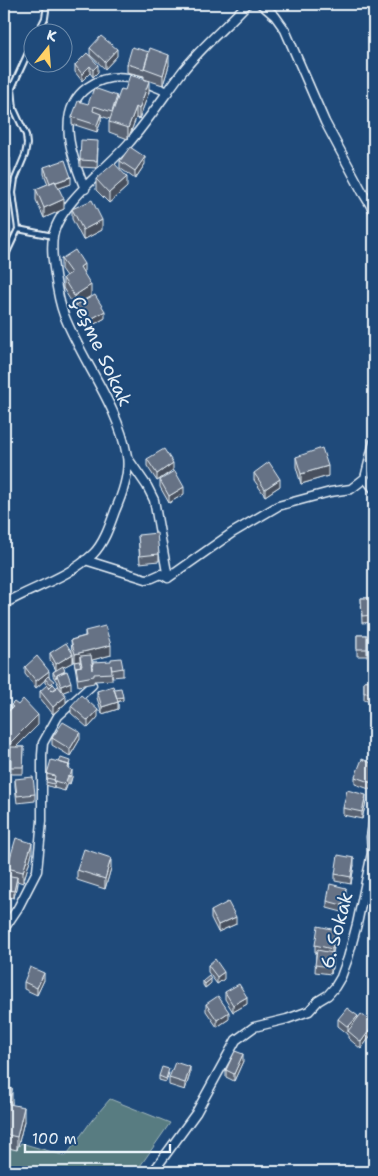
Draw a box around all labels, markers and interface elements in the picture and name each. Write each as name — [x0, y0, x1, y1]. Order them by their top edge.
north arrow — [22, 22, 72, 72]
text: K — [45, 26, 59, 46]
street label: Çeşme Sokak — [65, 292, 138, 411]
street label: 6. Sokak — [314, 889, 359, 971]
scale bar — [25, 1121, 170, 1153]
text: 100 m — [32, 1129, 77, 1149]

